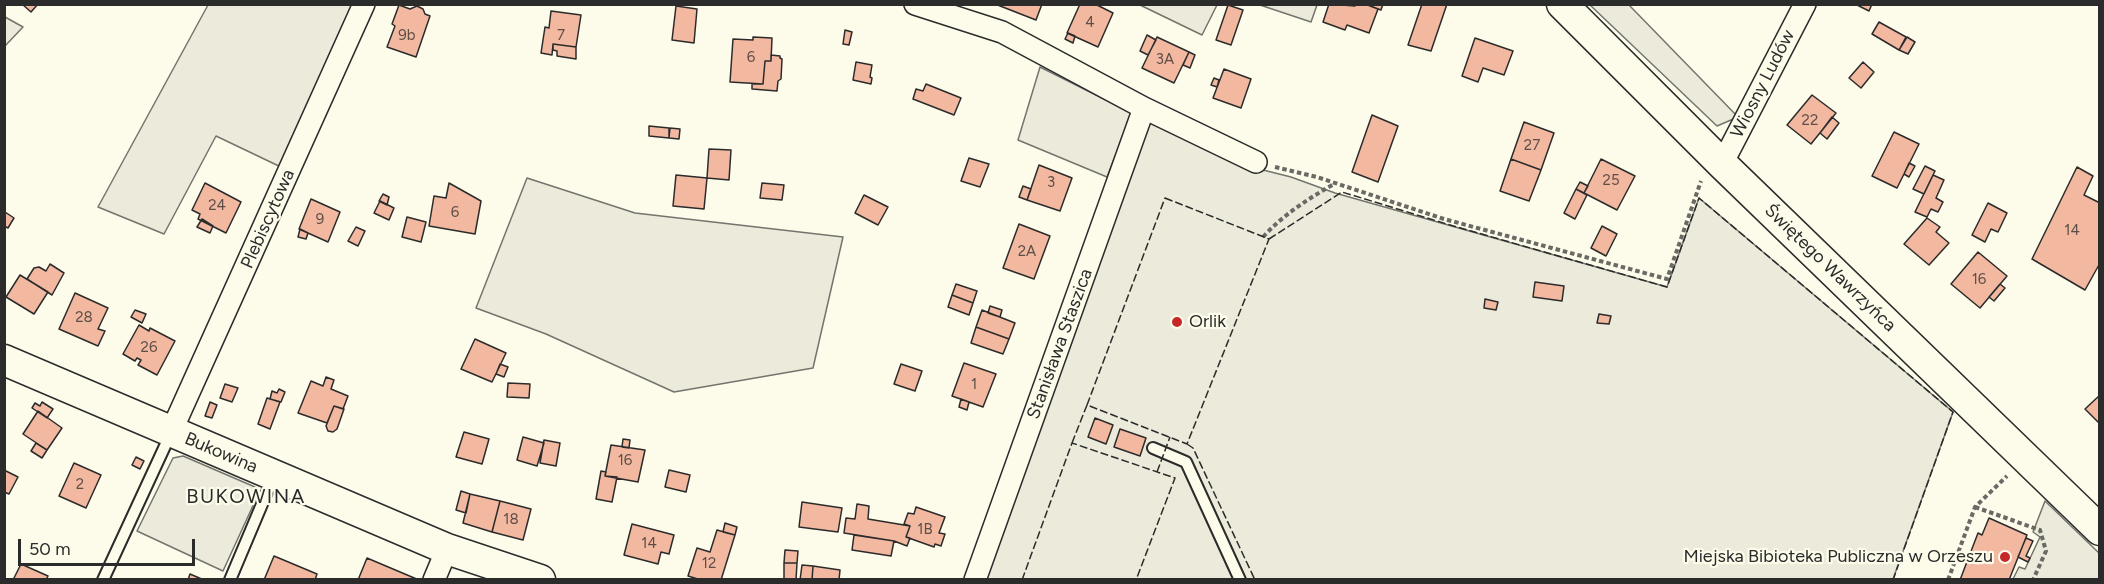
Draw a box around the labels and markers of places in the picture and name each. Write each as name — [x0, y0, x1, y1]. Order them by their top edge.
place label: Orlik — [1189, 311, 1226, 333]
marker: Orlik — [1170, 315, 1184, 329]
place label: Miejska Bibioteka Publiczna w Orzeszu — [1683, 546, 1993, 568]
marker: Miejska Bibioteka Publiczna w Orzeszu — [1998, 550, 2012, 564]

